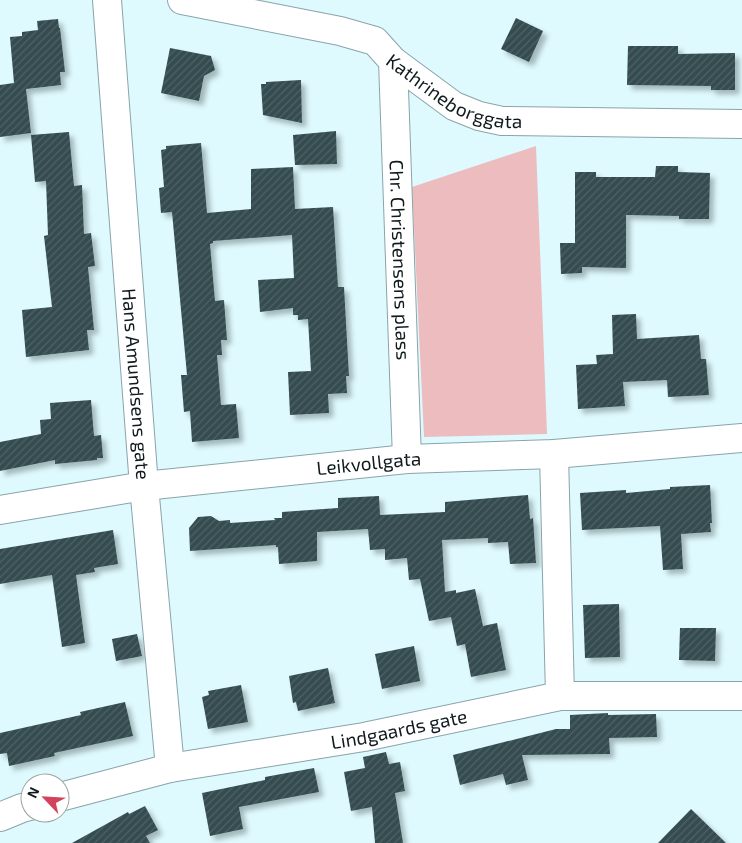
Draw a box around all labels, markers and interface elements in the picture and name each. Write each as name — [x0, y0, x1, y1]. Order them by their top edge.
street label: Kathrineborggata — [382, 48, 523, 132]
street label: Chr. Christensens plass — [385, 159, 416, 361]
street label: Hans Amundsens gate — [118, 287, 155, 481]
street label: Leikvollgata — [315, 447, 422, 479]
street label: Lindgaards gate — [329, 704, 469, 753]
north arrow — [20, 773, 70, 823]
text: N — [23, 784, 43, 800]

